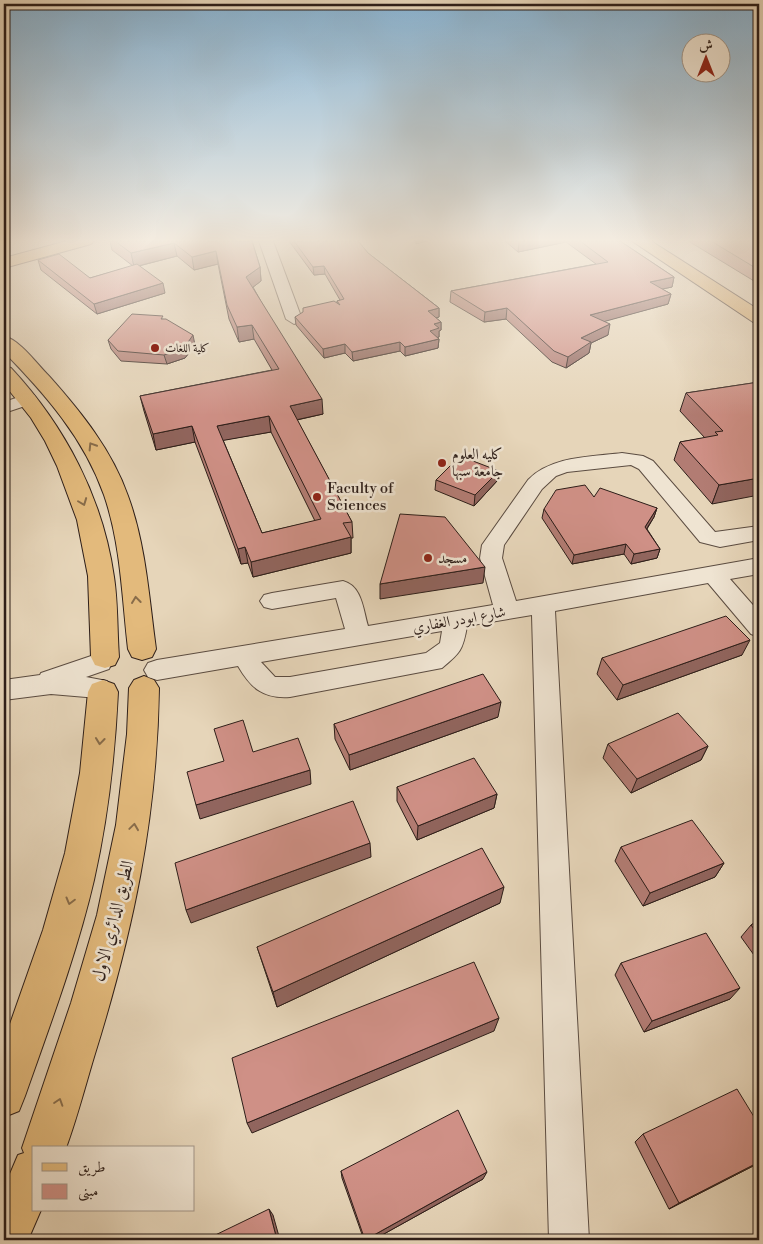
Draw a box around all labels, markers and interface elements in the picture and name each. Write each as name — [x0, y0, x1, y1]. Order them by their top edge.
north arrow — [680, 32, 730, 82]
text: ش — [699, 37, 713, 55]
place label: كلية اللغات — [165, 341, 210, 356]
marker: كلية اللغات — [149, 342, 161, 354]
one-way arrow — [88, 442, 98, 451]
place label: كليه العلوم جامعة سبها — [452, 445, 503, 481]
marker: كليه العلوم جامعة سبها — [436, 457, 448, 469]
place label: Faculty of Sciences — [327, 479, 394, 515]
marker: Faculty of Sciences — [311, 491, 323, 503]
one-way arrow — [77, 497, 87, 506]
place label: مسجد — [438, 549, 467, 568]
marker: مسجد — [422, 552, 434, 564]
one-way arrow — [131, 596, 142, 604]
street label: شارع ابودر الغفاري — [411, 602, 508, 640]
one-way arrow — [95, 737, 106, 745]
one-way arrow — [128, 823, 139, 831]
street label: الطريق الدائري الاول — [87, 858, 142, 985]
one-way arrow — [66, 896, 76, 904]
one-way arrow — [54, 1098, 64, 1106]
legend — [32, 1146, 195, 1212]
text: طريق — [78, 1158, 105, 1177]
text: مبنى — [78, 1182, 98, 1202]

